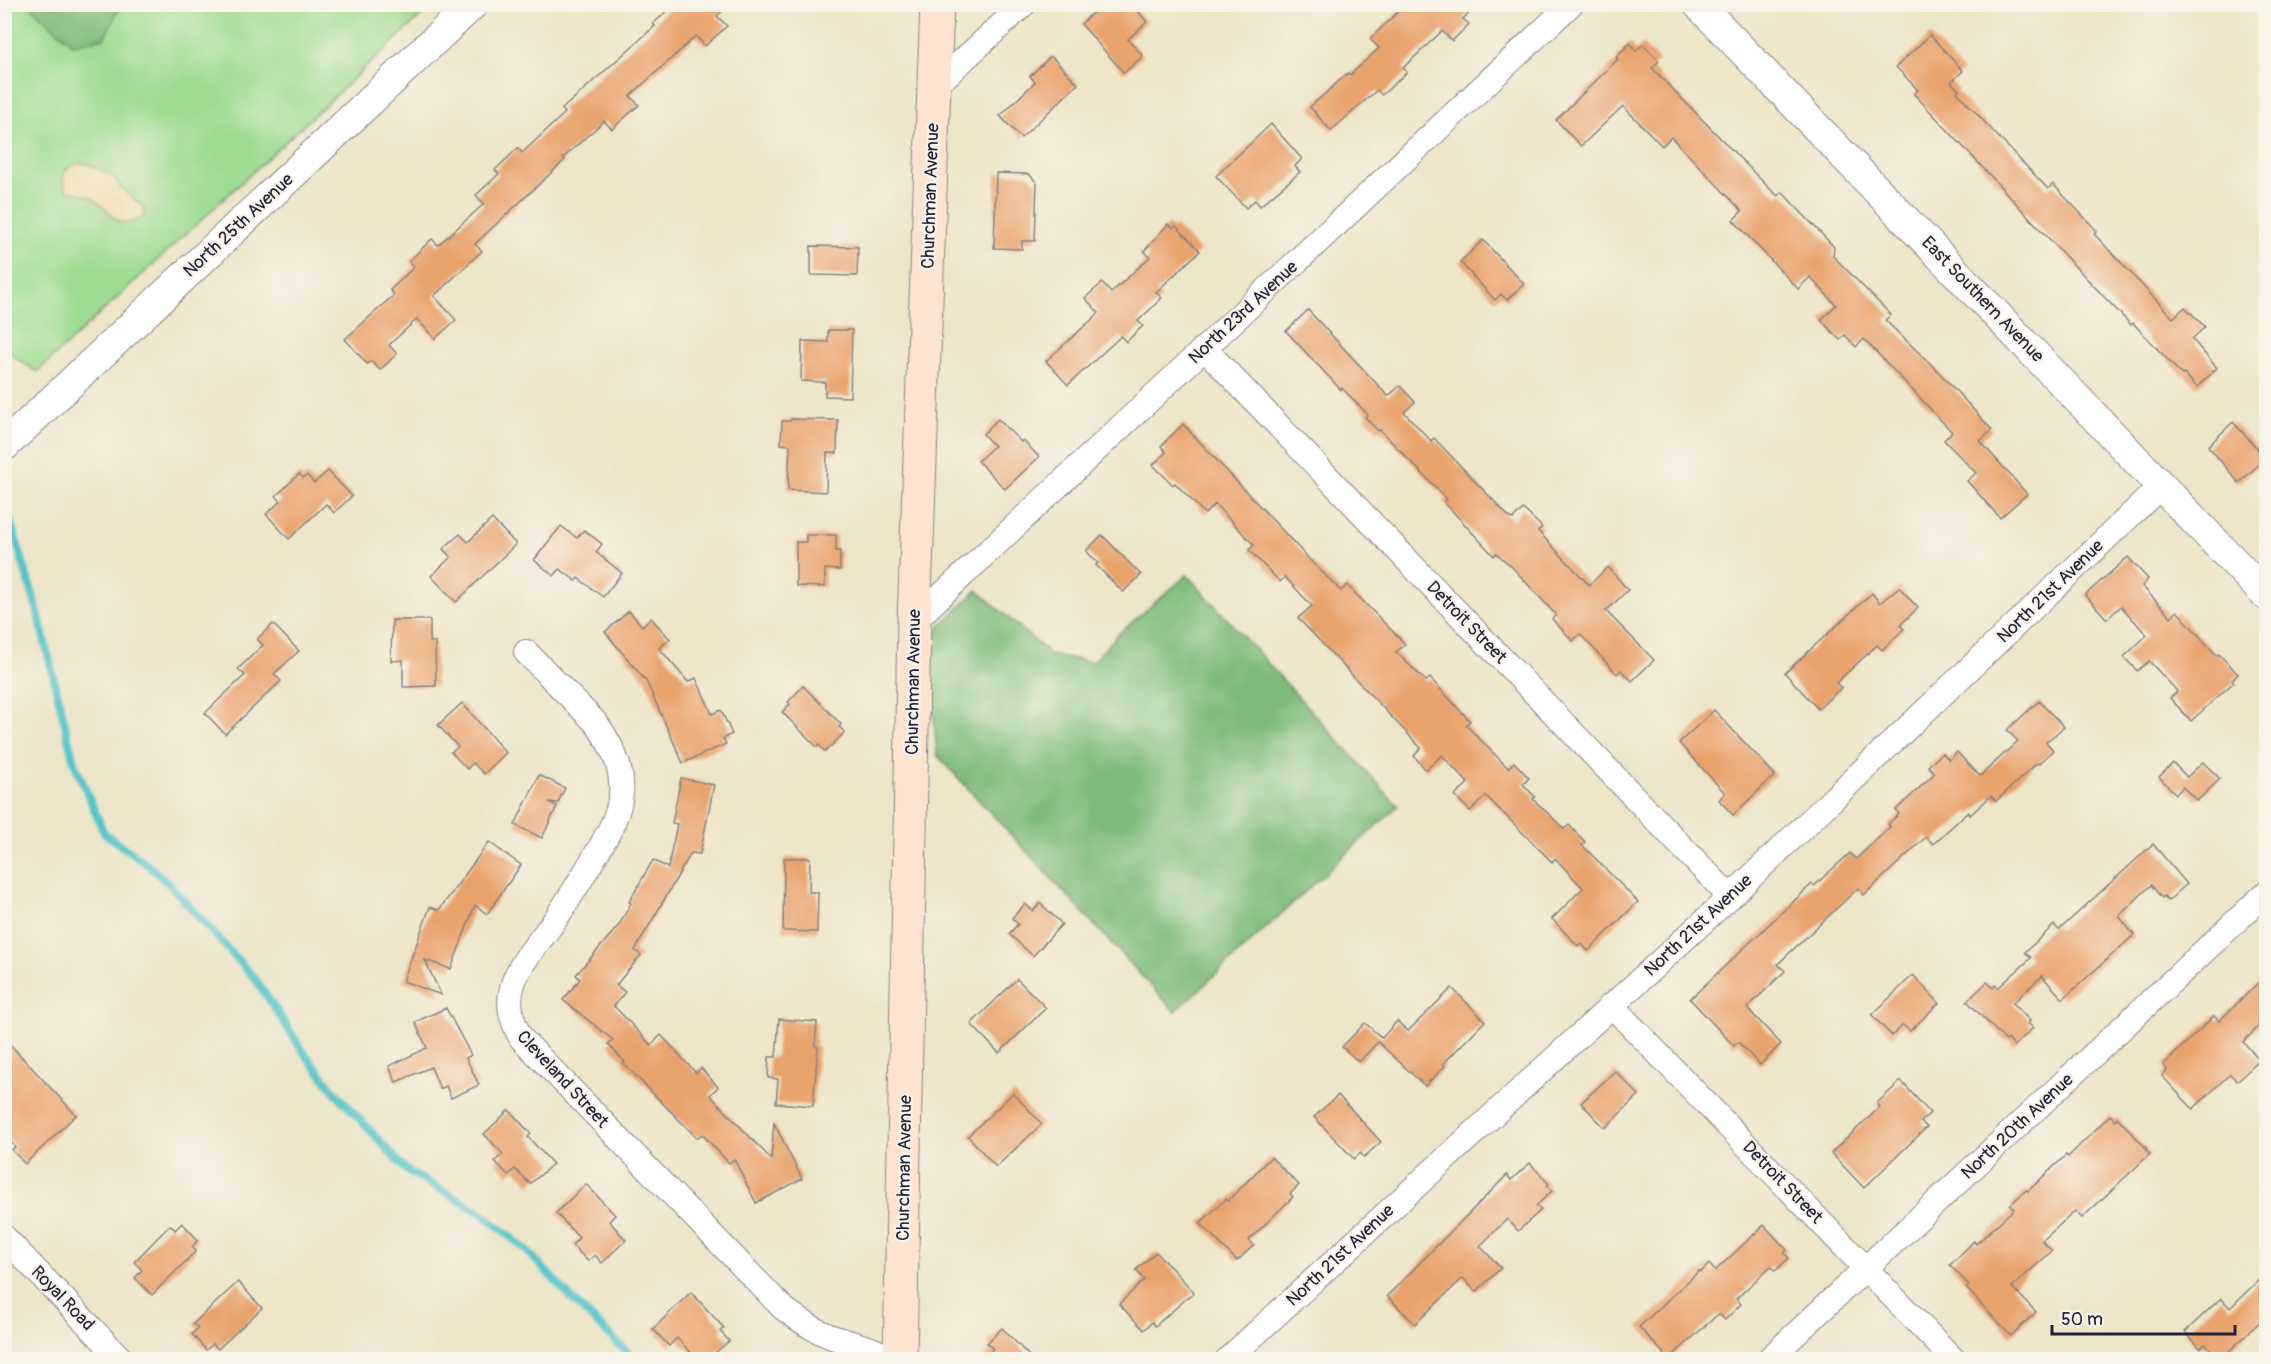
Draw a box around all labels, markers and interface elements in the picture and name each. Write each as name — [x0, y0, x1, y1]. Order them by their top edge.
street label: Churchman Avenue — [916, 123, 945, 269]
street label: North 25th Avenue — [178, 168, 298, 282]
street label: East Southern Avenue — [1917, 231, 2049, 367]
street label: North 23rd Avenue — [1184, 256, 1303, 369]
street label: North 21st Avenue — [1992, 535, 2109, 648]
street label: Detroit Street — [1421, 576, 1512, 669]
street label: Churchman Avenue — [901, 609, 926, 755]
street label: North 21st Avenue — [1639, 869, 1757, 981]
street label: Cleveland Street — [512, 1026, 614, 1133]
street label: North 20th Avenue — [1956, 1068, 2078, 1184]
street label: Churchman Avenue — [892, 1095, 917, 1241]
street label: Detroit Street — [1737, 1136, 1828, 1229]
street label: North 21st Avenue — [1281, 1199, 1399, 1311]
street label: Royal Road — [26, 1261, 99, 1336]
scale bar — [2052, 1298, 2235, 1336]
text: 50 m — [2061, 1308, 2103, 1331]

